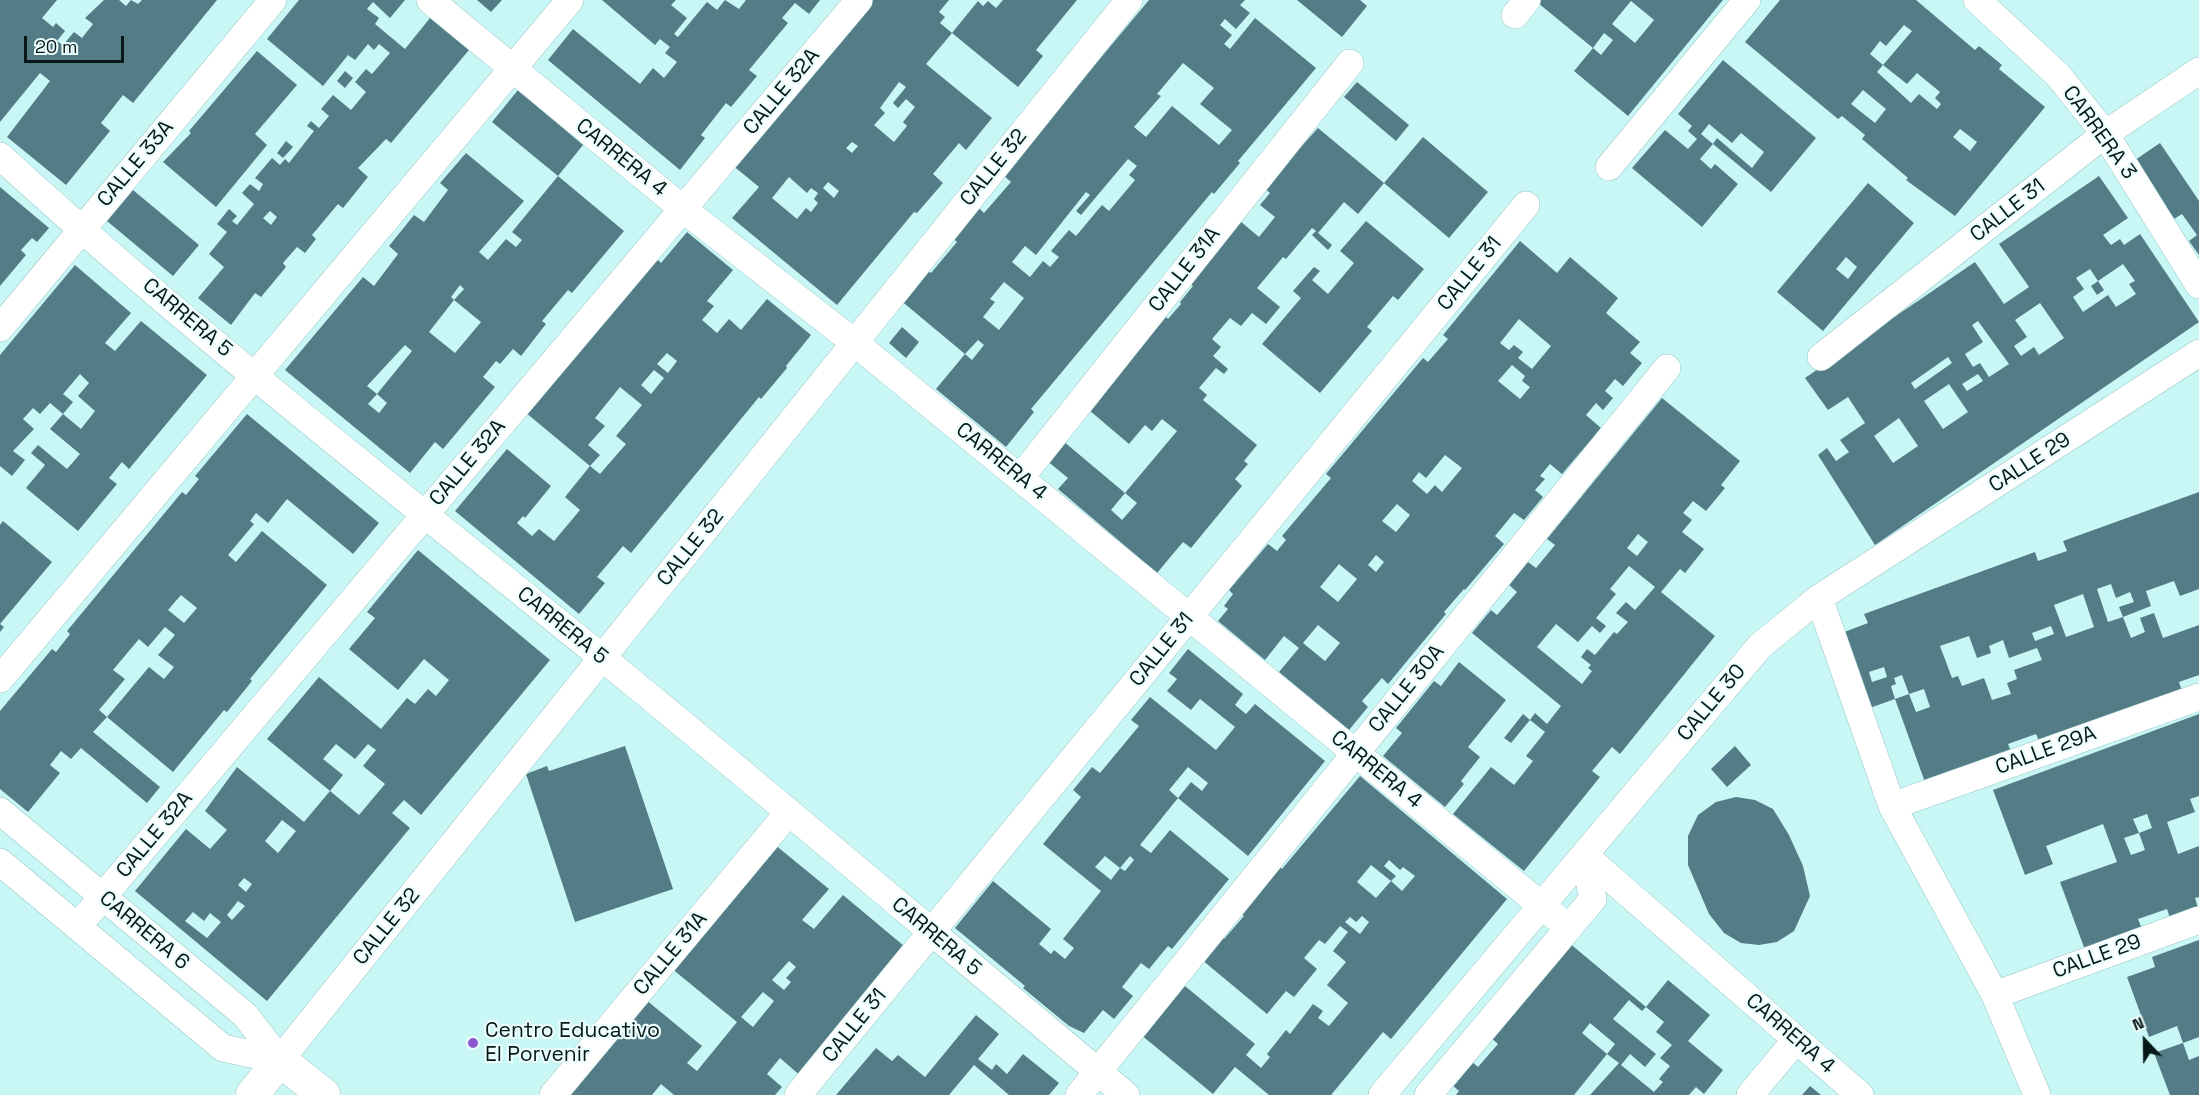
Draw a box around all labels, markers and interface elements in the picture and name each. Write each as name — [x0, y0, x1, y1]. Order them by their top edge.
scale bar — [27, 24, 128, 62]
text: 20 m — [35, 35, 78, 58]
street label: CALLE 32A — [739, 44, 825, 140]
street label: CARRERA 3 — [2057, 81, 2141, 185]
street label: CARRERA 4 — [570, 114, 672, 202]
street label: CALLE 33A — [92, 116, 180, 212]
street label: CALLE 32 — [955, 124, 1033, 212]
street label: CALLE 31 — [1966, 174, 2050, 248]
street label: CALLE 31A — [1144, 222, 1226, 318]
street label: CALLE 31 — [1433, 232, 1507, 316]
street label: CARRERA 5 — [137, 273, 237, 363]
street label: CALLE 32A — [425, 415, 511, 511]
street label: CARRERA 4 — [950, 418, 1052, 506]
street label: CALLE 29 — [1984, 427, 2076, 499]
street label: CALLE 32 — [652, 504, 730, 592]
street label: CARRERA 5 — [512, 582, 612, 670]
street label: CALLE 31 — [1125, 608, 1199, 692]
street label: CALLE 30A — [1364, 640, 1450, 738]
street label: CALLE 30 — [1672, 659, 1752, 747]
street label: CALLE 29A — [1992, 721, 2100, 781]
street label: CARRERA 4 — [1325, 726, 1427, 814]
street label: CALLE 32A — [112, 787, 198, 883]
street label: CALLE 32 — [348, 883, 426, 971]
street label: CARRERA 6 — [94, 886, 194, 976]
street label: CARRERA 5 — [886, 892, 986, 982]
street label: CALLE 31A — [629, 907, 713, 1001]
street label: CALLE 29 — [2049, 929, 2145, 985]
street label: CALLE 31 — [818, 984, 892, 1068]
street label: CARRERA 4 — [1740, 988, 1840, 1080]
north arrow — [2115, 1011, 2175, 1071]
text: N — [2129, 1012, 2147, 1036]
place label: Centro Educativo El Porvenir — [485, 1018, 660, 1068]
marker: Centro Educativo El Porvenir — [466, 1036, 480, 1050]

